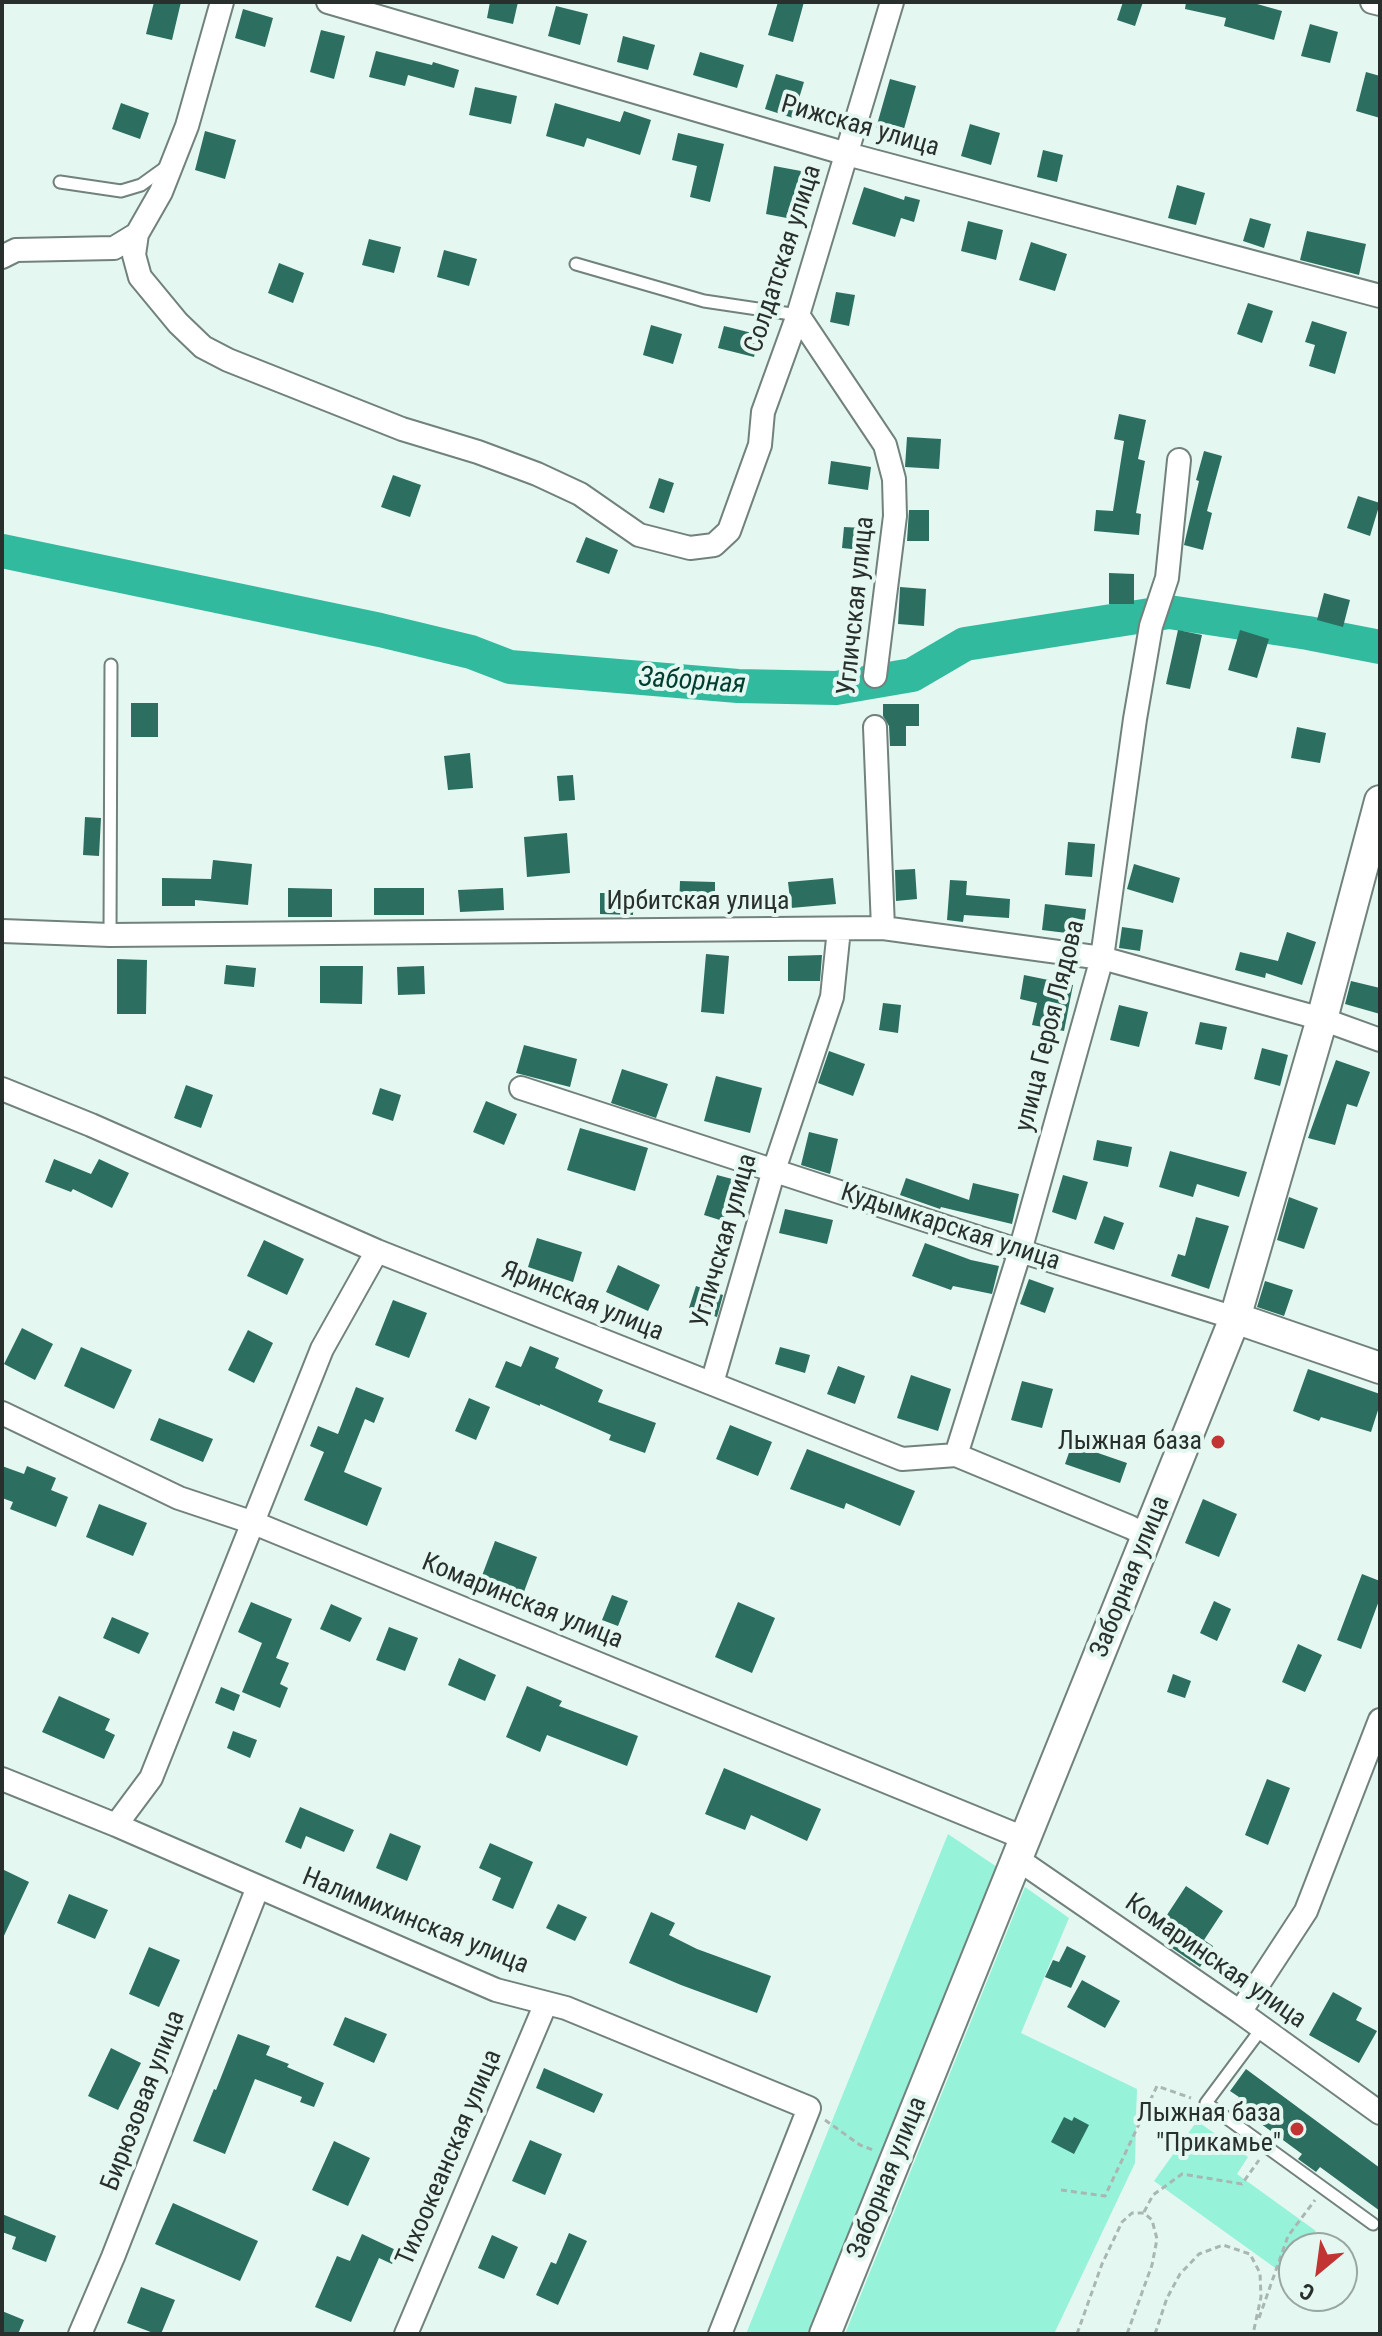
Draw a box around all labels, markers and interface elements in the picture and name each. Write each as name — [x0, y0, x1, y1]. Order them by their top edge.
street label: Рижская улица — [777, 90, 943, 164]
street label: Солдатская улица — [739, 161, 829, 357]
street label: Угличская улица — [832, 515, 882, 697]
water label: Заборная — [637, 662, 747, 702]
street label: Ирбитская улица — [607, 886, 789, 918]
street label: улица Героя Лядова — [1010, 917, 1092, 1135]
street label: Угличская улица — [685, 1150, 765, 1332]
street label: Кудымкарская улица — [836, 1178, 1064, 1278]
street label: Яринская улица — [496, 1255, 668, 1349]
place label: Лыжная база — [1058, 1426, 1202, 1458]
marker: Лыжная база — [1209, 1433, 1227, 1451]
street label: Заборная улица — [1084, 1492, 1178, 1662]
street label: Комаринская улица — [417, 1547, 627, 1657]
street label: Налимихинская улица — [297, 1862, 533, 1982]
street label: Комаринская улица — [1118, 1888, 1312, 2036]
street label: Бирюзовая улица — [95, 2007, 193, 2195]
street label: Тихоокеанская улица — [390, 2046, 510, 2270]
street label: Заборная улица — [841, 2093, 935, 2263]
place label: Лыжная база "Прикамье" — [1137, 2098, 1281, 2160]
marker: Лыжная база "Прикамье" — [1288, 2120, 1306, 2138]
north arrow — [1278, 2232, 1358, 2312]
text: С — [1296, 2278, 1319, 2306]

